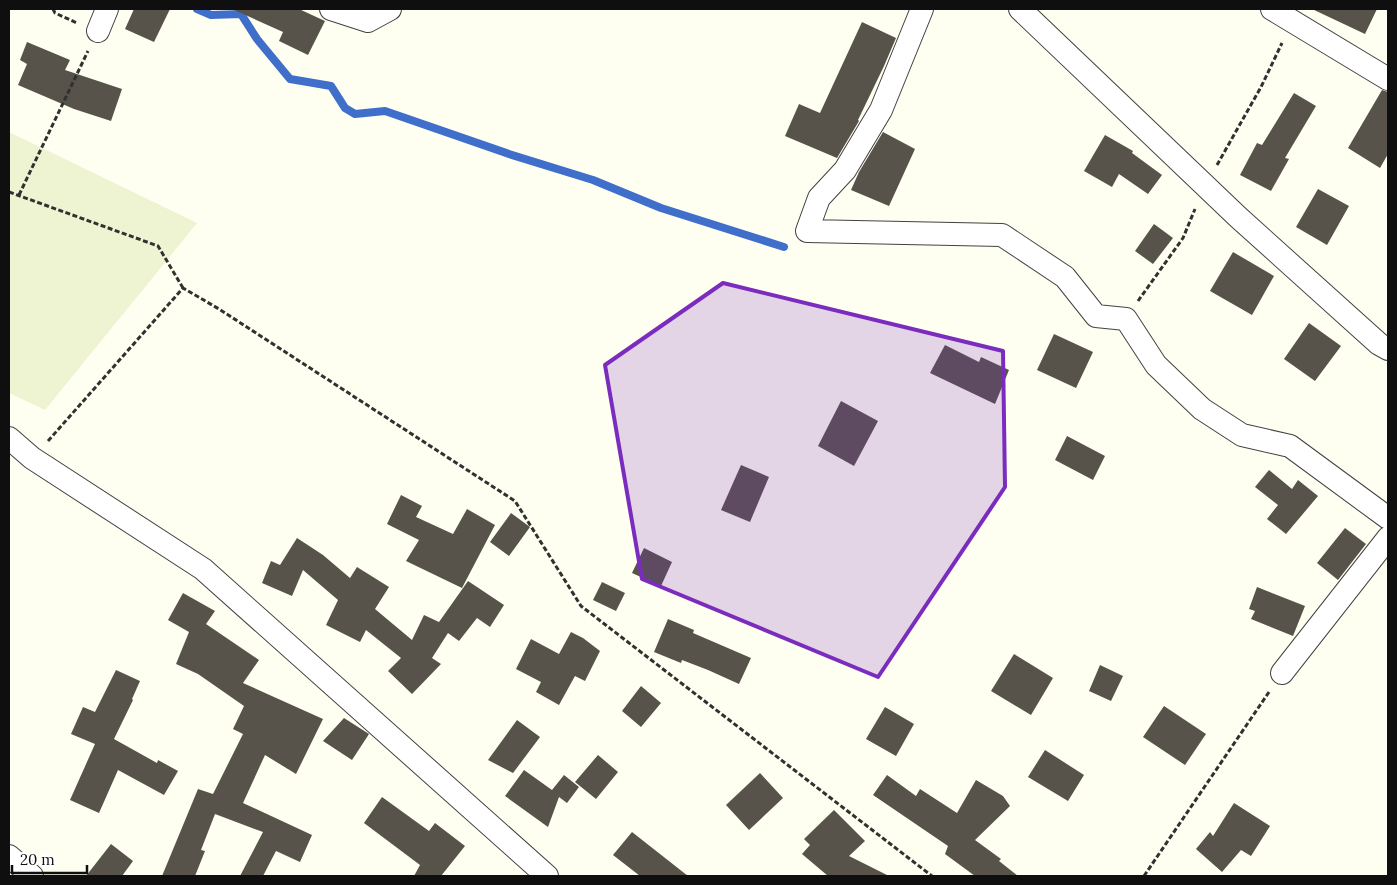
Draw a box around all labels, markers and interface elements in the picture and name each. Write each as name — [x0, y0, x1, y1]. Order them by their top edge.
scale bar — [12, 842, 88, 874]
text: 20 m — [20, 850, 55, 869]

